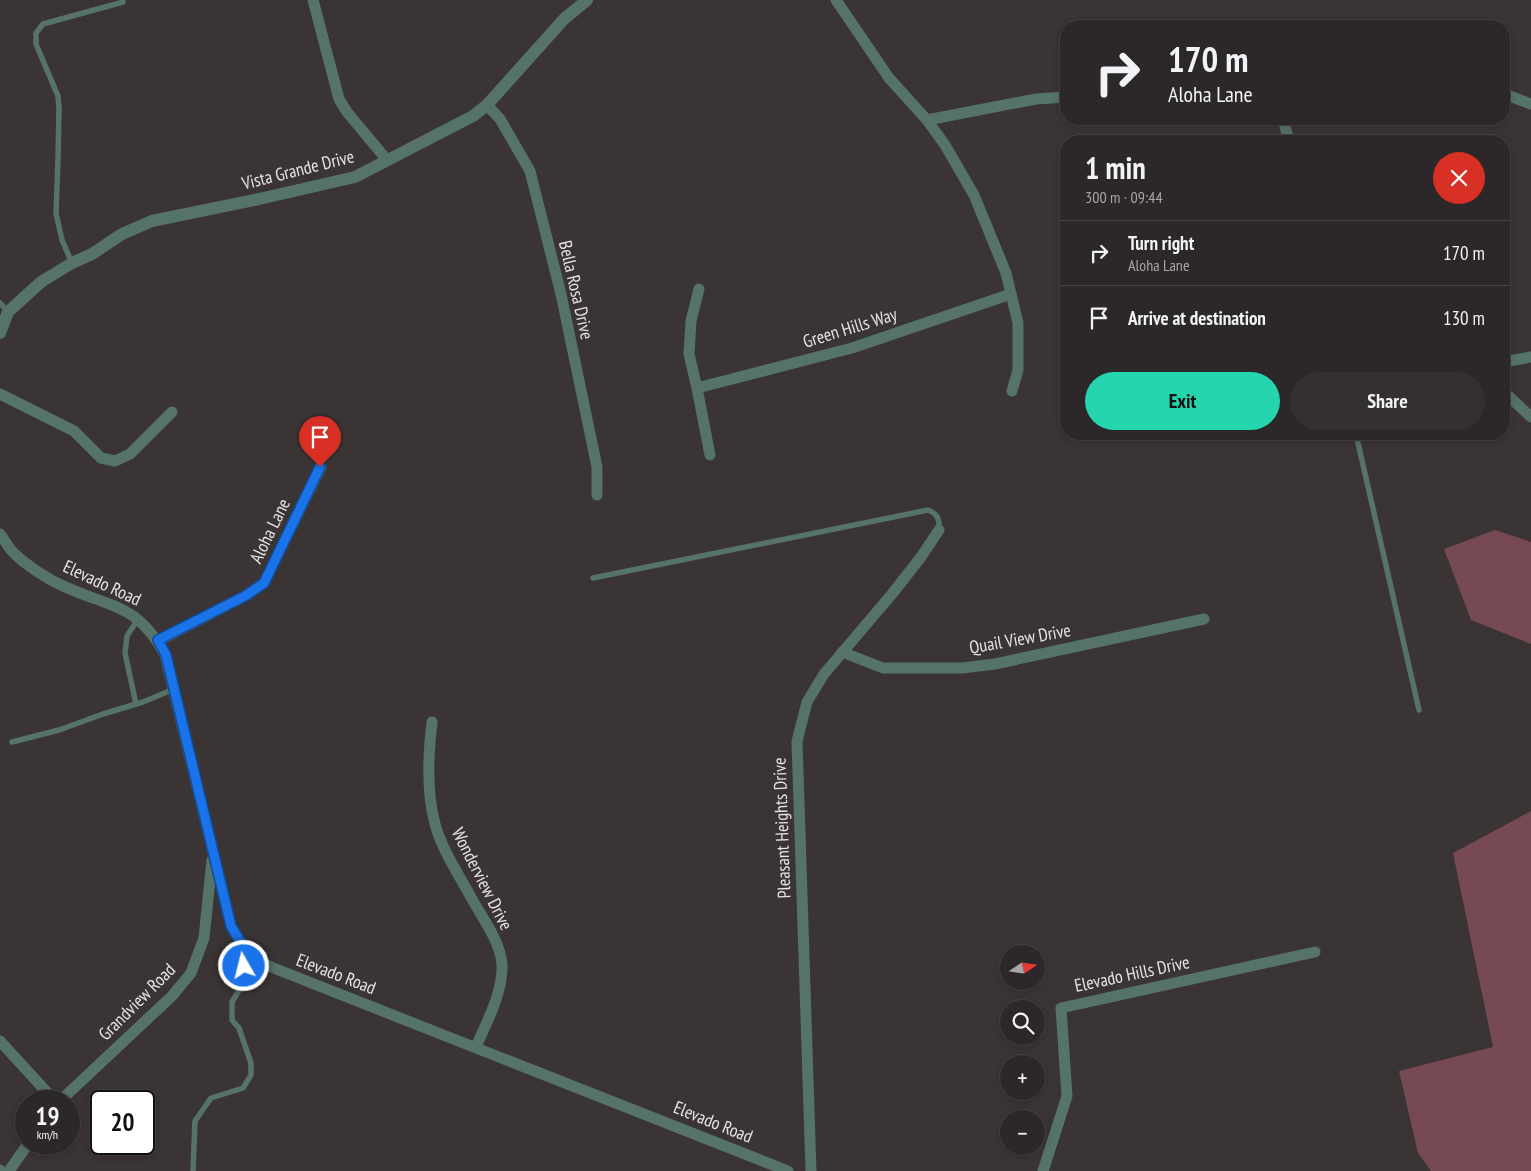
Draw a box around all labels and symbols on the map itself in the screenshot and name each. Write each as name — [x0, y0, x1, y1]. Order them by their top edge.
street label: Vista Grande Drive — [238, 144, 356, 195]
street label: Bella Rosa Drive — [554, 238, 599, 342]
street label: Green Hills Way — [800, 302, 900, 353]
pin — [299, 416, 341, 467]
street label: Aloha Lane — [244, 495, 295, 567]
street label: Elevado Road — [60, 555, 145, 611]
street label: Quail View Drive — [967, 618, 1072, 659]
street label: Pleasant Heights Drive — [768, 757, 795, 899]
street label: Wonderview Drive — [447, 824, 518, 934]
position arrow — [217, 939, 269, 991]
north arrow — [1000, 945, 1045, 990]
street label: Elevado Road — [293, 948, 379, 999]
street label: Elevado Hills Drive — [1072, 950, 1192, 997]
street label: Grandview Road — [93, 958, 180, 1045]
speed limit sign: 20 — [90, 1090, 155, 1155]
street label: Elevado Road — [670, 1095, 756, 1148]

